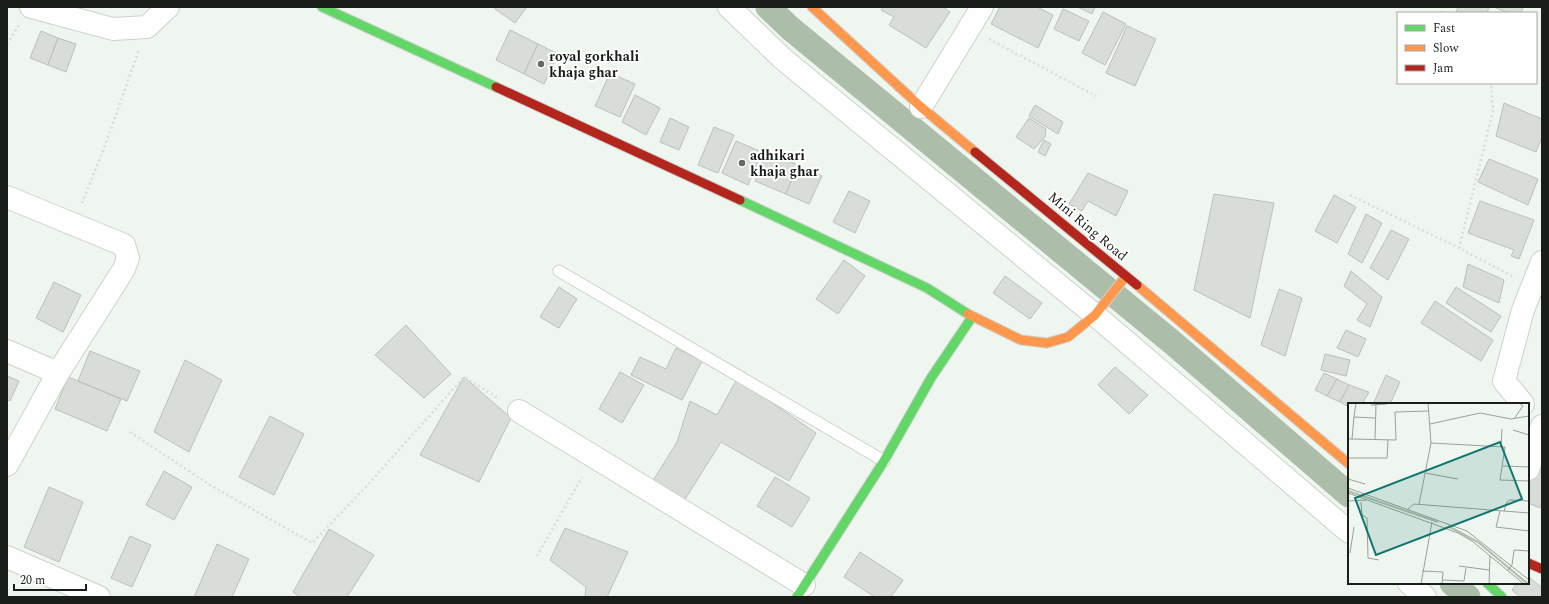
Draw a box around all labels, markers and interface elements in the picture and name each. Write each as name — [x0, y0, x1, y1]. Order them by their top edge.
legend — [1397, 12, 1537, 84]
text: Fast — [1433, 19, 1455, 38]
text: Slow — [1433, 39, 1459, 58]
place label: royal gorkhali khaja ghar — [549, 46, 639, 83]
marker: royal gorkhali khaja ghar — [536, 59, 546, 69]
text: Jam — [1433, 59, 1454, 78]
place label: adhikari khaja ghar — [750, 145, 819, 182]
marker: adhikari khaja ghar — [737, 158, 747, 168]
street label: Mini Ring Road — [1043, 187, 1132, 266]
inset map — [1348, 403, 1529, 584]
scale bar — [14, 566, 86, 592]
text: 20 m — [20, 571, 45, 590]

